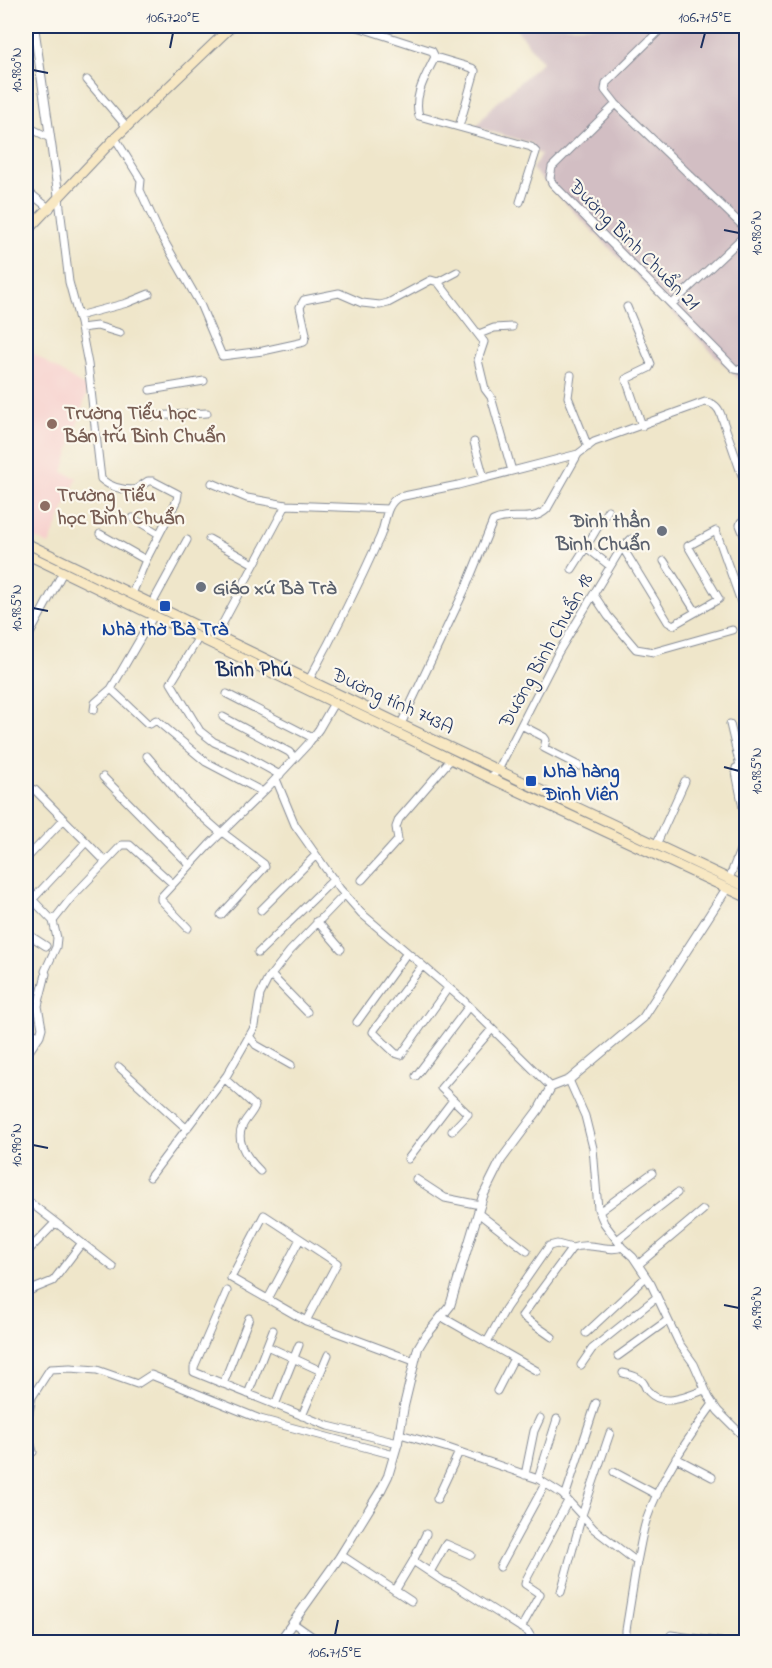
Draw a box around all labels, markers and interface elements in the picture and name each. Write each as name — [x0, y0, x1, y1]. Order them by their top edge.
text: 106.720°E — [146, 7, 200, 29]
text: 106.715°E — [678, 7, 732, 29]
text: 10.980°N — [6, 47, 28, 93]
street label: Đường Bình Chuẩn 21 — [559, 173, 706, 319]
text: 10.980°N — [746, 210, 768, 256]
place label: Trường Tiểu học Bán trú Bình Chuẩn — [63, 400, 226, 452]
marker: Trường Tiểu học Bán trú Bình Chuẩn — [45, 417, 59, 431]
place label: Trường Tiểu học Bình Chuẩn — [57, 482, 185, 534]
marker: Trường Tiểu học Bình Chuẩn — [38, 499, 52, 513]
place label: Đình thần Bình Chuẩn — [555, 508, 650, 560]
marker: Đình thần Bình Chuẩn — [655, 524, 669, 538]
street label: Đường Bình Chuẩn 18 — [492, 568, 603, 735]
place label: Giáo xứ Bà Trà — [213, 575, 337, 604]
marker: Giáo xứ Bà Trà — [194, 580, 208, 594]
text: 10.985°N — [6, 584, 28, 632]
marker: Nhà thờ Bà Trà — [158, 599, 172, 613]
place label: Nhà thờ Bà Trà — [102, 616, 229, 645]
district label: Bình Phú — [215, 656, 292, 686]
street label: Đường tỉnh 743A — [325, 661, 458, 744]
text: 10.985°N — [746, 747, 768, 795]
place label: Nhà hàng Đình Viên — [542, 758, 620, 810]
marker: Nhà hàng Đình Viên — [524, 774, 538, 788]
text: 10.990°N — [6, 1123, 28, 1167]
text: 10.990°N — [746, 1286, 768, 1330]
text: 106.715°E — [308, 1642, 362, 1664]

